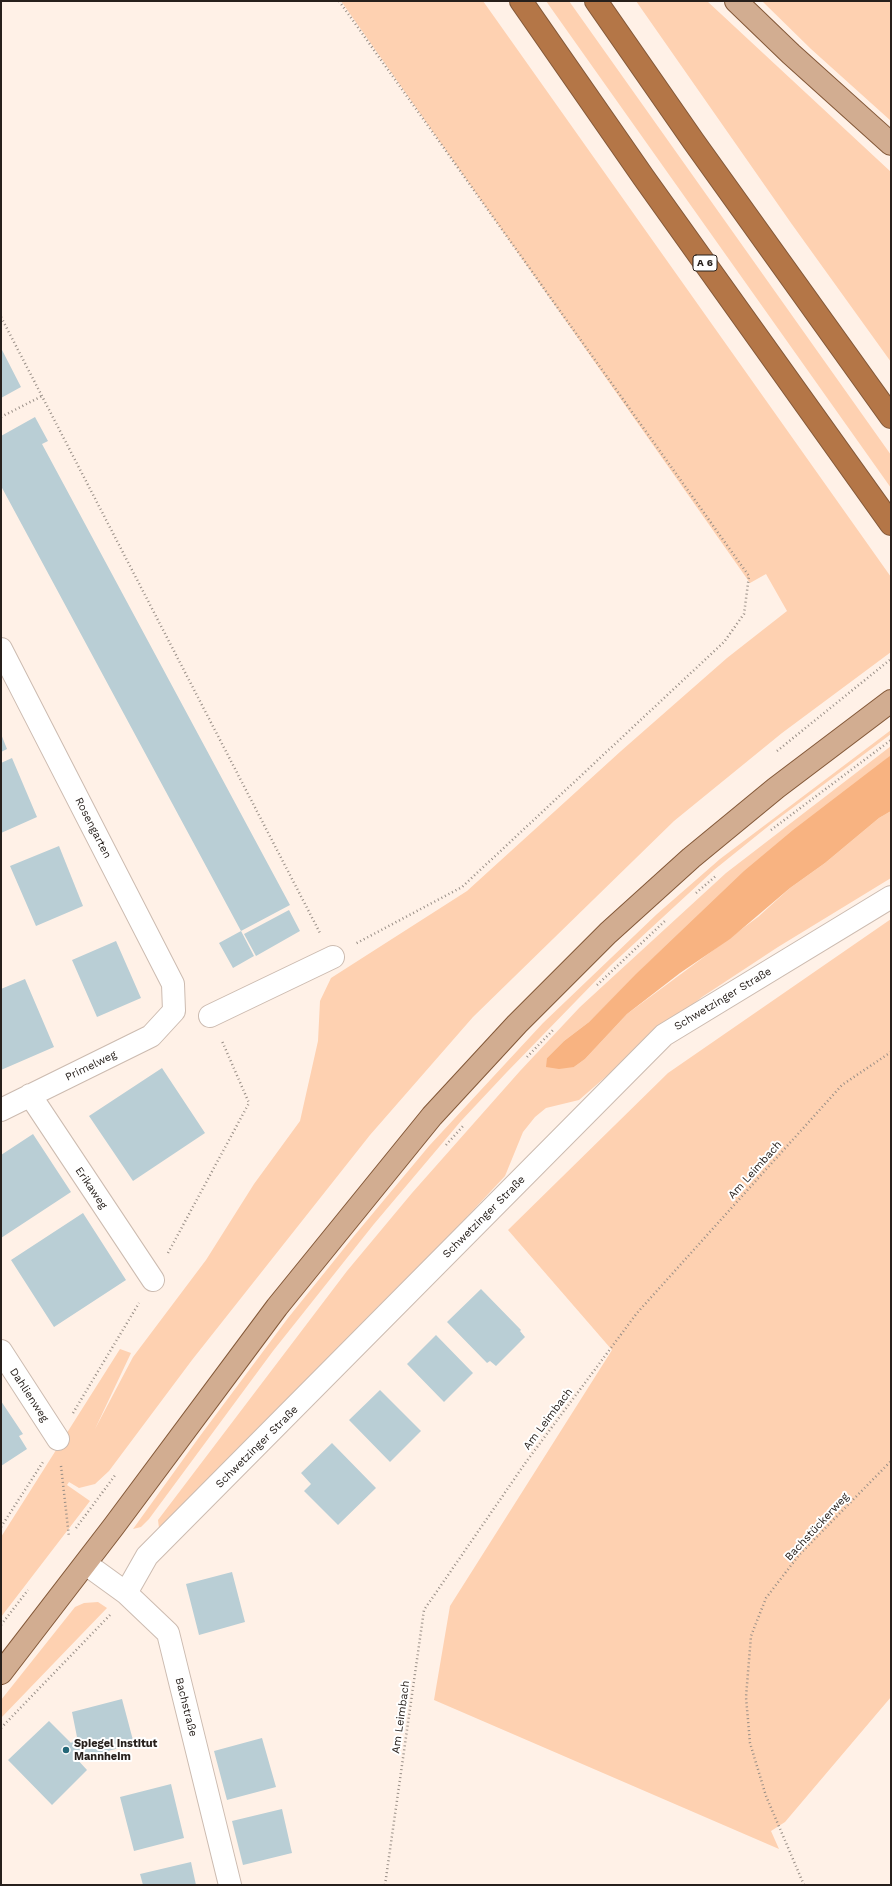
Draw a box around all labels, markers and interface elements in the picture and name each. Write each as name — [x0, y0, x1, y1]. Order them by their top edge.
road number: A 6 — [693, 255, 717, 271]
street label: Rosengarten — [72, 795, 114, 861]
street label: Schwetzinger Straße — [672, 965, 774, 1033]
street label: Primelweg — [63, 1048, 119, 1084]
street label: Am Leimbach — [725, 1138, 785, 1202]
street label: Erikaweg — [72, 1164, 110, 1212]
street label: Schwetzinger Straße — [440, 1173, 528, 1261]
street label: Dahlienweg — [7, 1366, 51, 1424]
street label: Am Leimbach — [521, 1386, 575, 1452]
street label: Schwetzinger Straße — [213, 1403, 301, 1491]
street label: Bachstückerweg — [782, 1490, 852, 1564]
street label: Bachstraße — [172, 1676, 200, 1738]
street label: Am Leimbach — [389, 1680, 413, 1754]
place label: Spiegel Institut Mannheim — [74, 1737, 157, 1763]
marker: Spiegel Institut Mannheim — [61, 1745, 71, 1755]

